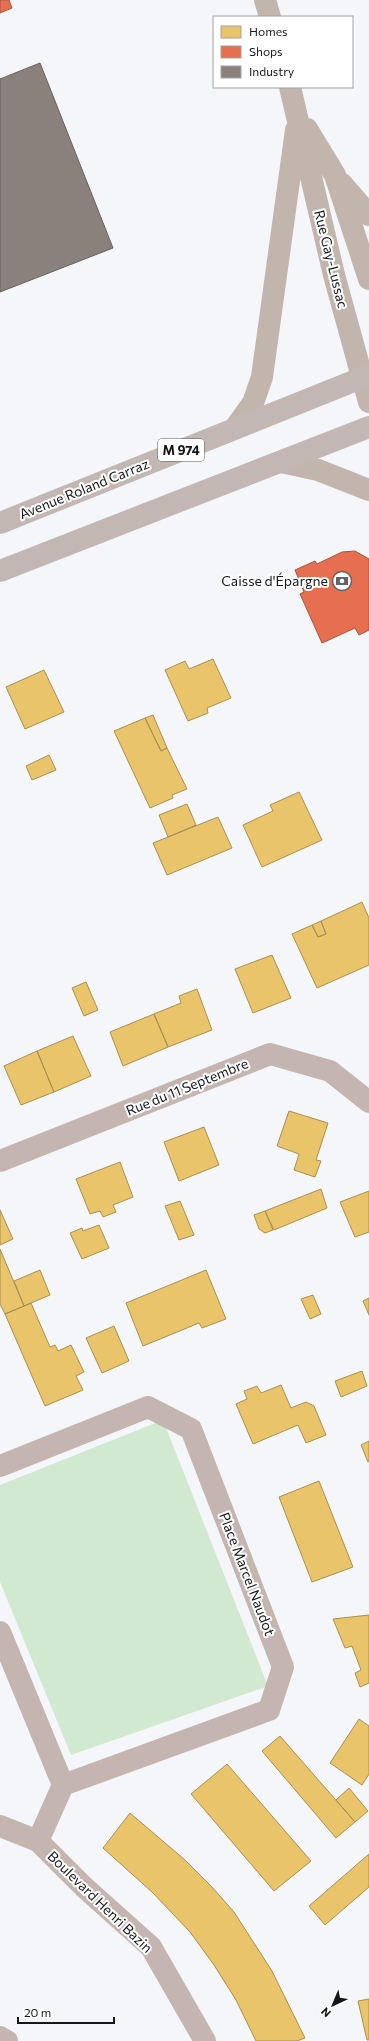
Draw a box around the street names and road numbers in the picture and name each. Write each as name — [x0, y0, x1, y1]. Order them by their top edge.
street label: Rue Gay-Lussac — [311, 208, 352, 310]
road number: M 974 — [158, 439, 204, 461]
street label: Avenue Roland Carraz — [16, 455, 151, 522]
street label: Rue du 11 Septembre — [123, 1054, 250, 1119]
street label: Place Marcel Naudot — [216, 1510, 279, 1638]
street label: Boulevard Henri Bazin — [44, 1847, 156, 1956]

